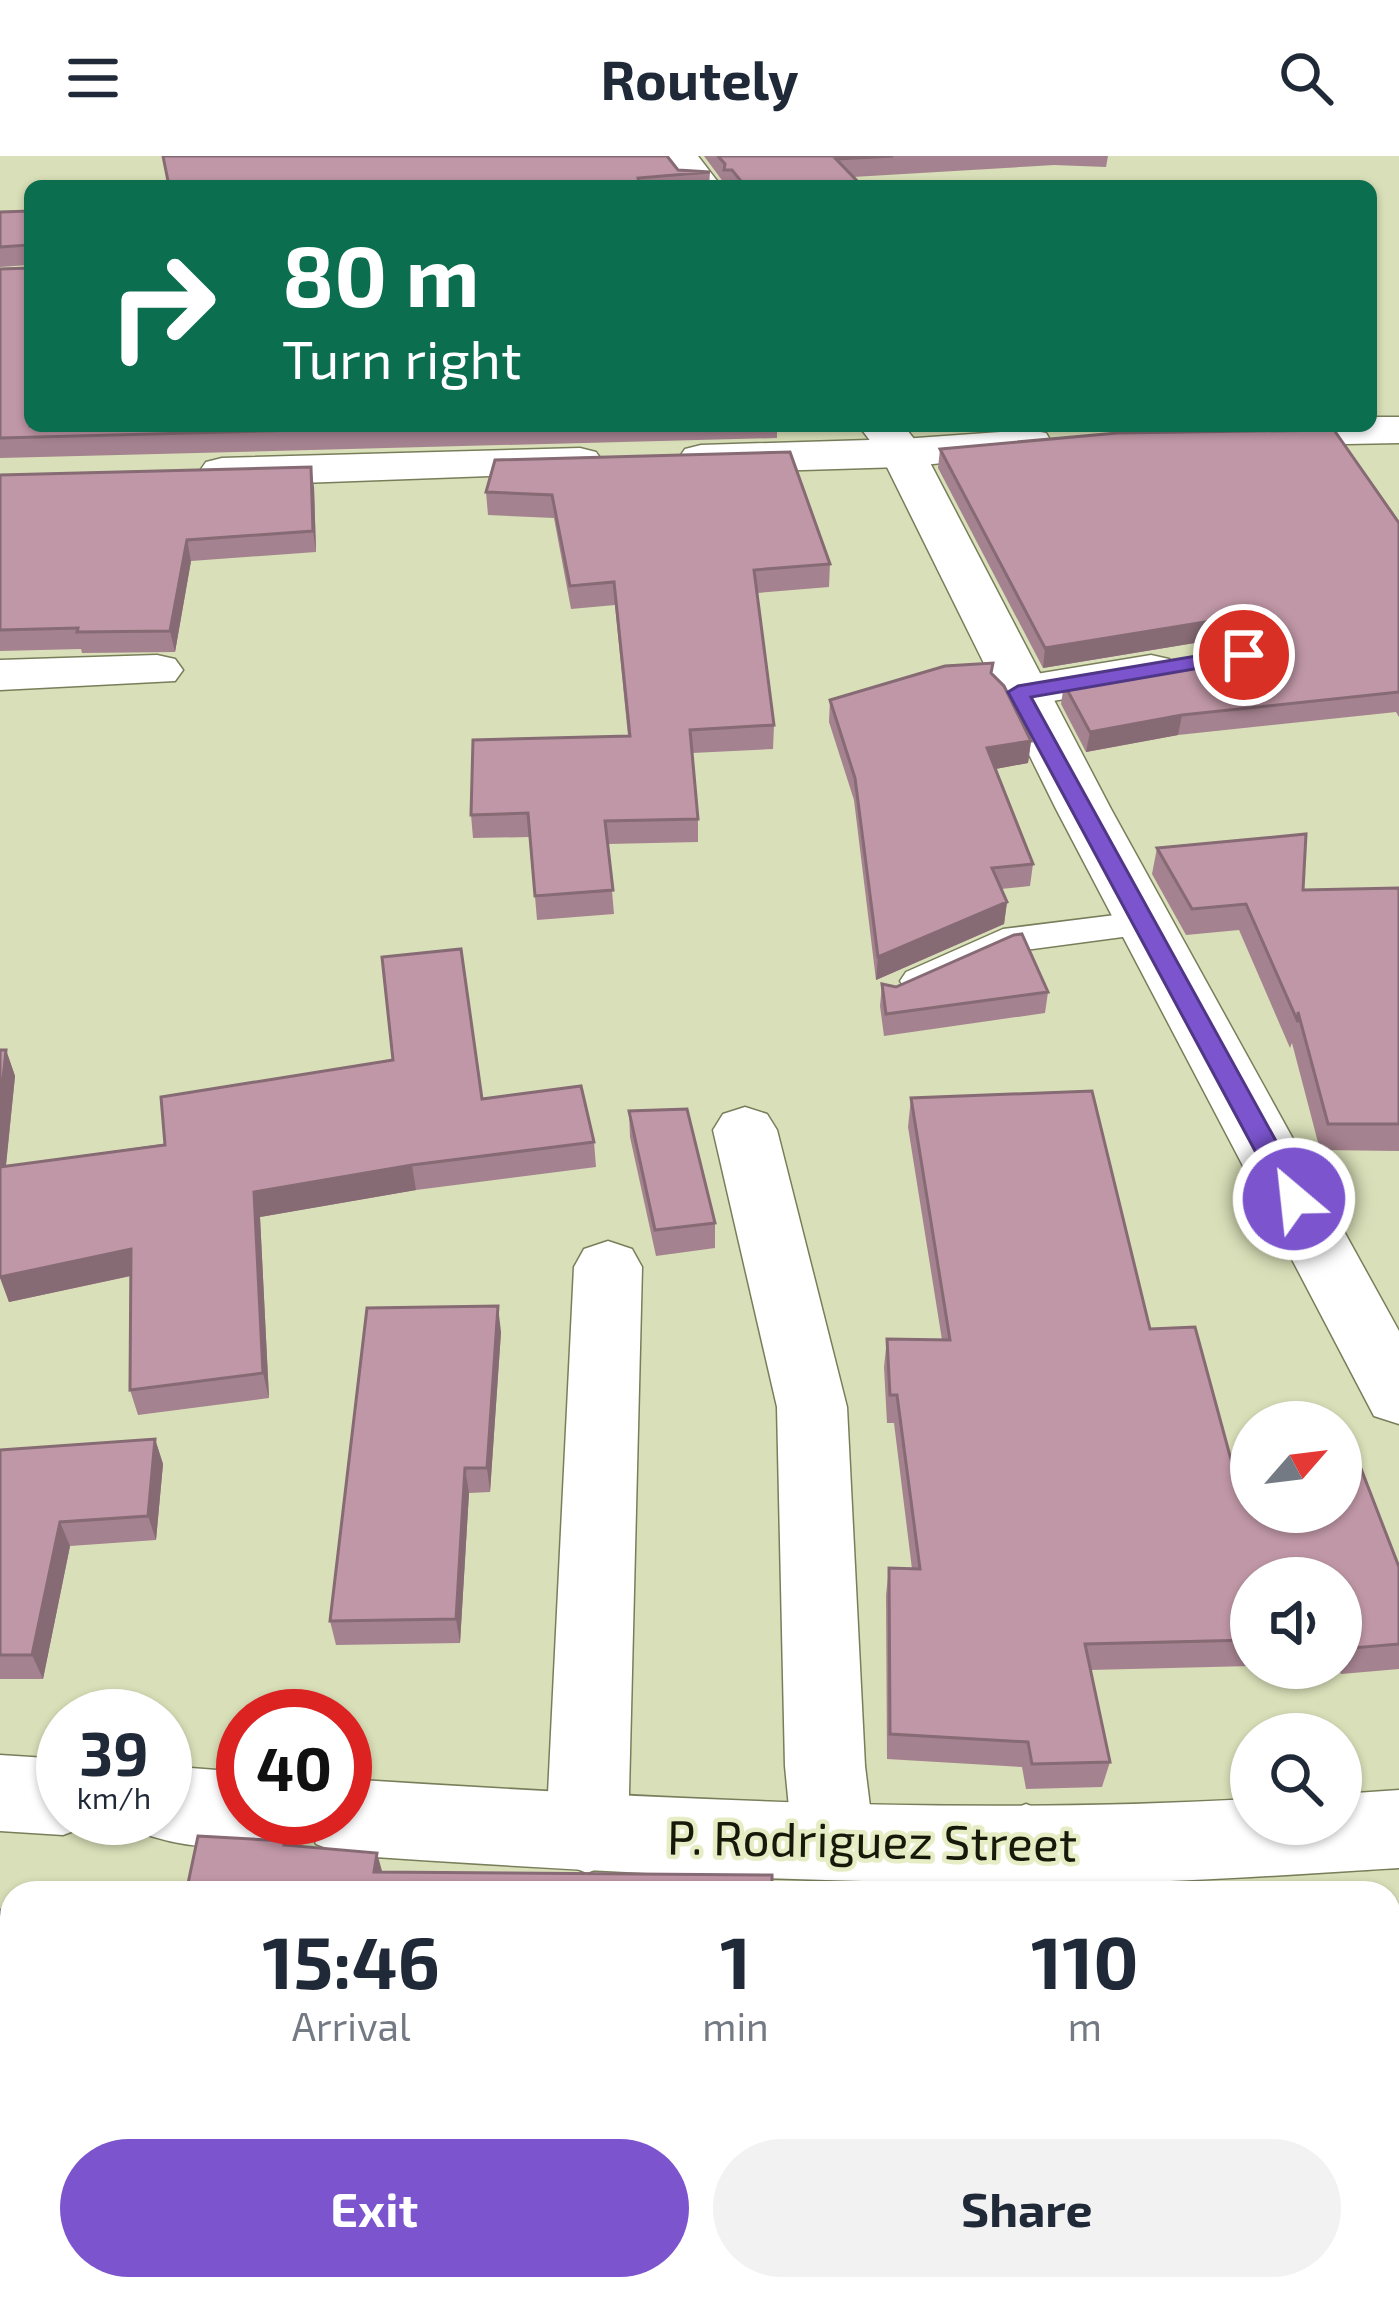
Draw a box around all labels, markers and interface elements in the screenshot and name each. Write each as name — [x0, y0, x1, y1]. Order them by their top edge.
icon: menu — [60, 45, 126, 111]
icon: search — [1273, 45, 1339, 111]
text: Routely — [600, 46, 799, 111]
text: 80 m — [282, 223, 479, 324]
icon: right — [84, 228, 240, 384]
text: Turn right — [282, 325, 522, 390]
pin — [1193, 604, 1295, 706]
icon: arrive — [1211, 622, 1277, 688]
position arrow — [1231, 1136, 1357, 1262]
north arrow — [1230, 1401, 1362, 1533]
map controls — [1230, 1401, 1362, 1845]
button: sound — [1230, 1557, 1362, 1689]
speed limit sign: 40 — [216, 1689, 372, 1845]
button: search — [1230, 1713, 1362, 1845]
text: 39 — [79, 1716, 149, 1788]
text: km/h — [77, 1779, 151, 1815]
street label: P. Rodriguez Street — [666, 1806, 1078, 1872]
text: 15:46 — [262, 1917, 440, 2003]
text: 1 — [720, 1917, 751, 2003]
text: 110 — [1031, 1917, 1139, 2003]
text: Arrival — [292, 2002, 410, 2049]
text: min — [702, 2002, 769, 2049]
text: m — [1068, 2002, 1102, 2049]
button: Exit — [60, 2139, 689, 2277]
button: Share — [713, 2139, 1341, 2277]

